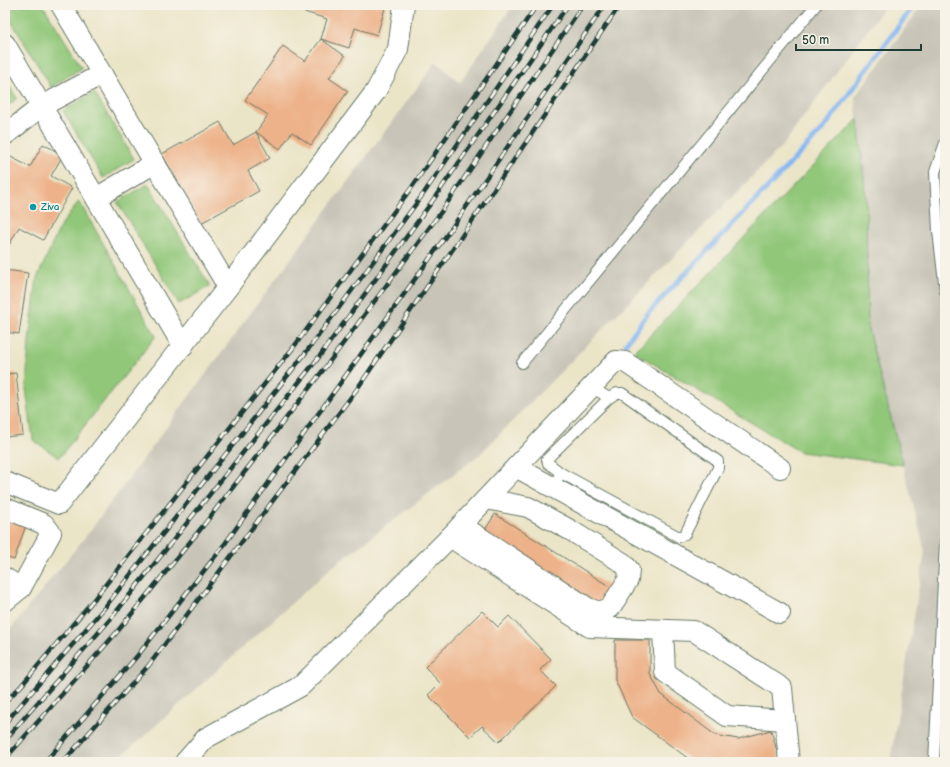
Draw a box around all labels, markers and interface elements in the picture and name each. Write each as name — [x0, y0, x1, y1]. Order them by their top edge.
scale bar — [796, 26, 921, 52]
text: 50 m — [802, 33, 829, 48]
place label: Ziva — [40, 201, 60, 213]
marker: Ziva — [28, 202, 38, 212]

